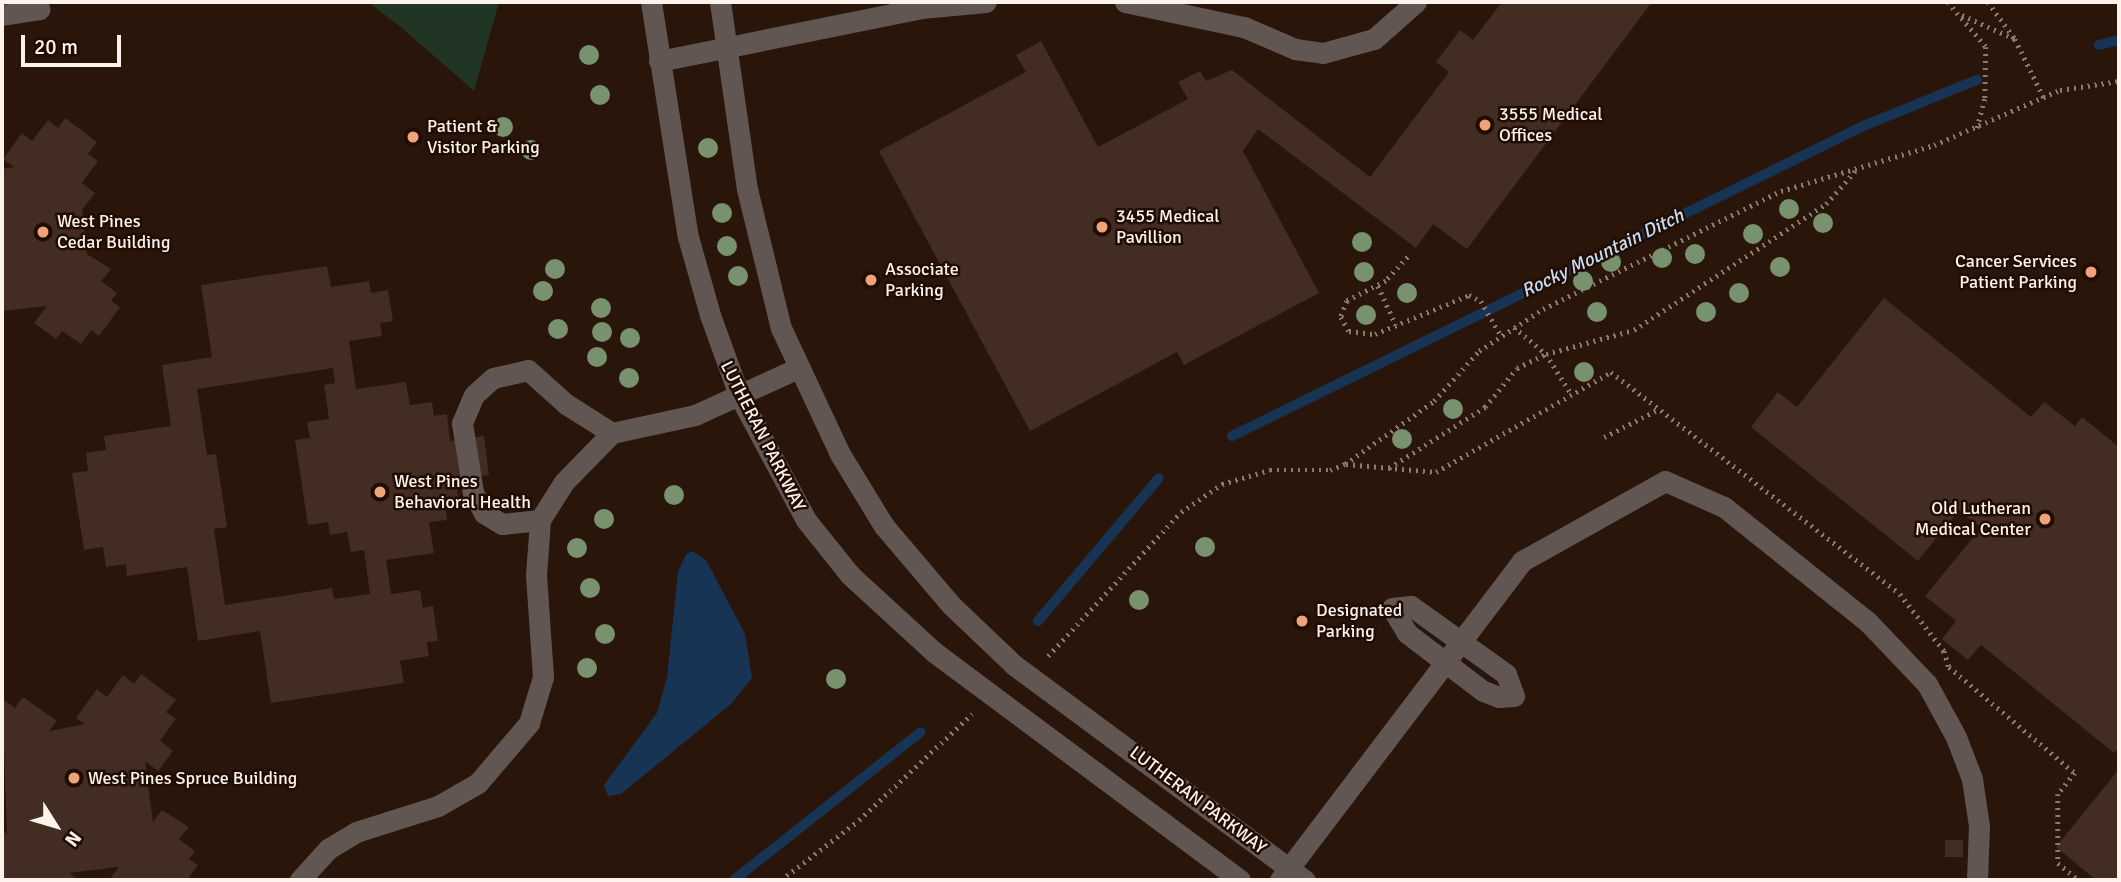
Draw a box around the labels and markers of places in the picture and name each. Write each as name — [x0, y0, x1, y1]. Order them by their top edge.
place label: 3555 Medical Offices — [1499, 104, 1603, 146]
place label: Patient & Visitor Parking — [427, 116, 540, 158]
marker: 3555 Medical Offices — [1477, 117, 1493, 133]
marker: Patient & Visitor Parking — [405, 129, 421, 145]
place label: 3455 Medical Pavillion — [1116, 206, 1220, 248]
place label: West Pines Cedar Building — [57, 211, 170, 254]
marker: 3455 Medical Pavillion — [1094, 219, 1110, 235]
marker: West Pines Cedar Building — [35, 224, 51, 240]
place label: Cancer Services Patient Parking — [1955, 251, 2077, 294]
place label: Associate Parking — [885, 259, 959, 302]
marker: Cancer Services Patient Parking — [2083, 264, 2099, 280]
marker: Associate Parking — [863, 272, 879, 288]
place label: West Pines Behavioral Health — [394, 471, 531, 514]
marker: West Pines Behavioral Health — [372, 484, 388, 500]
place label: Old Lutheran Medical Center — [1915, 498, 2031, 540]
marker: Old Lutheran Medical Center — [2037, 511, 2053, 527]
place label: Designated Parking — [1316, 600, 1402, 642]
marker: Designated Parking — [1294, 613, 1310, 629]
place label: West Pines Spruce Building — [88, 767, 297, 789]
marker: West Pines Spruce Building — [66, 770, 82, 786]

